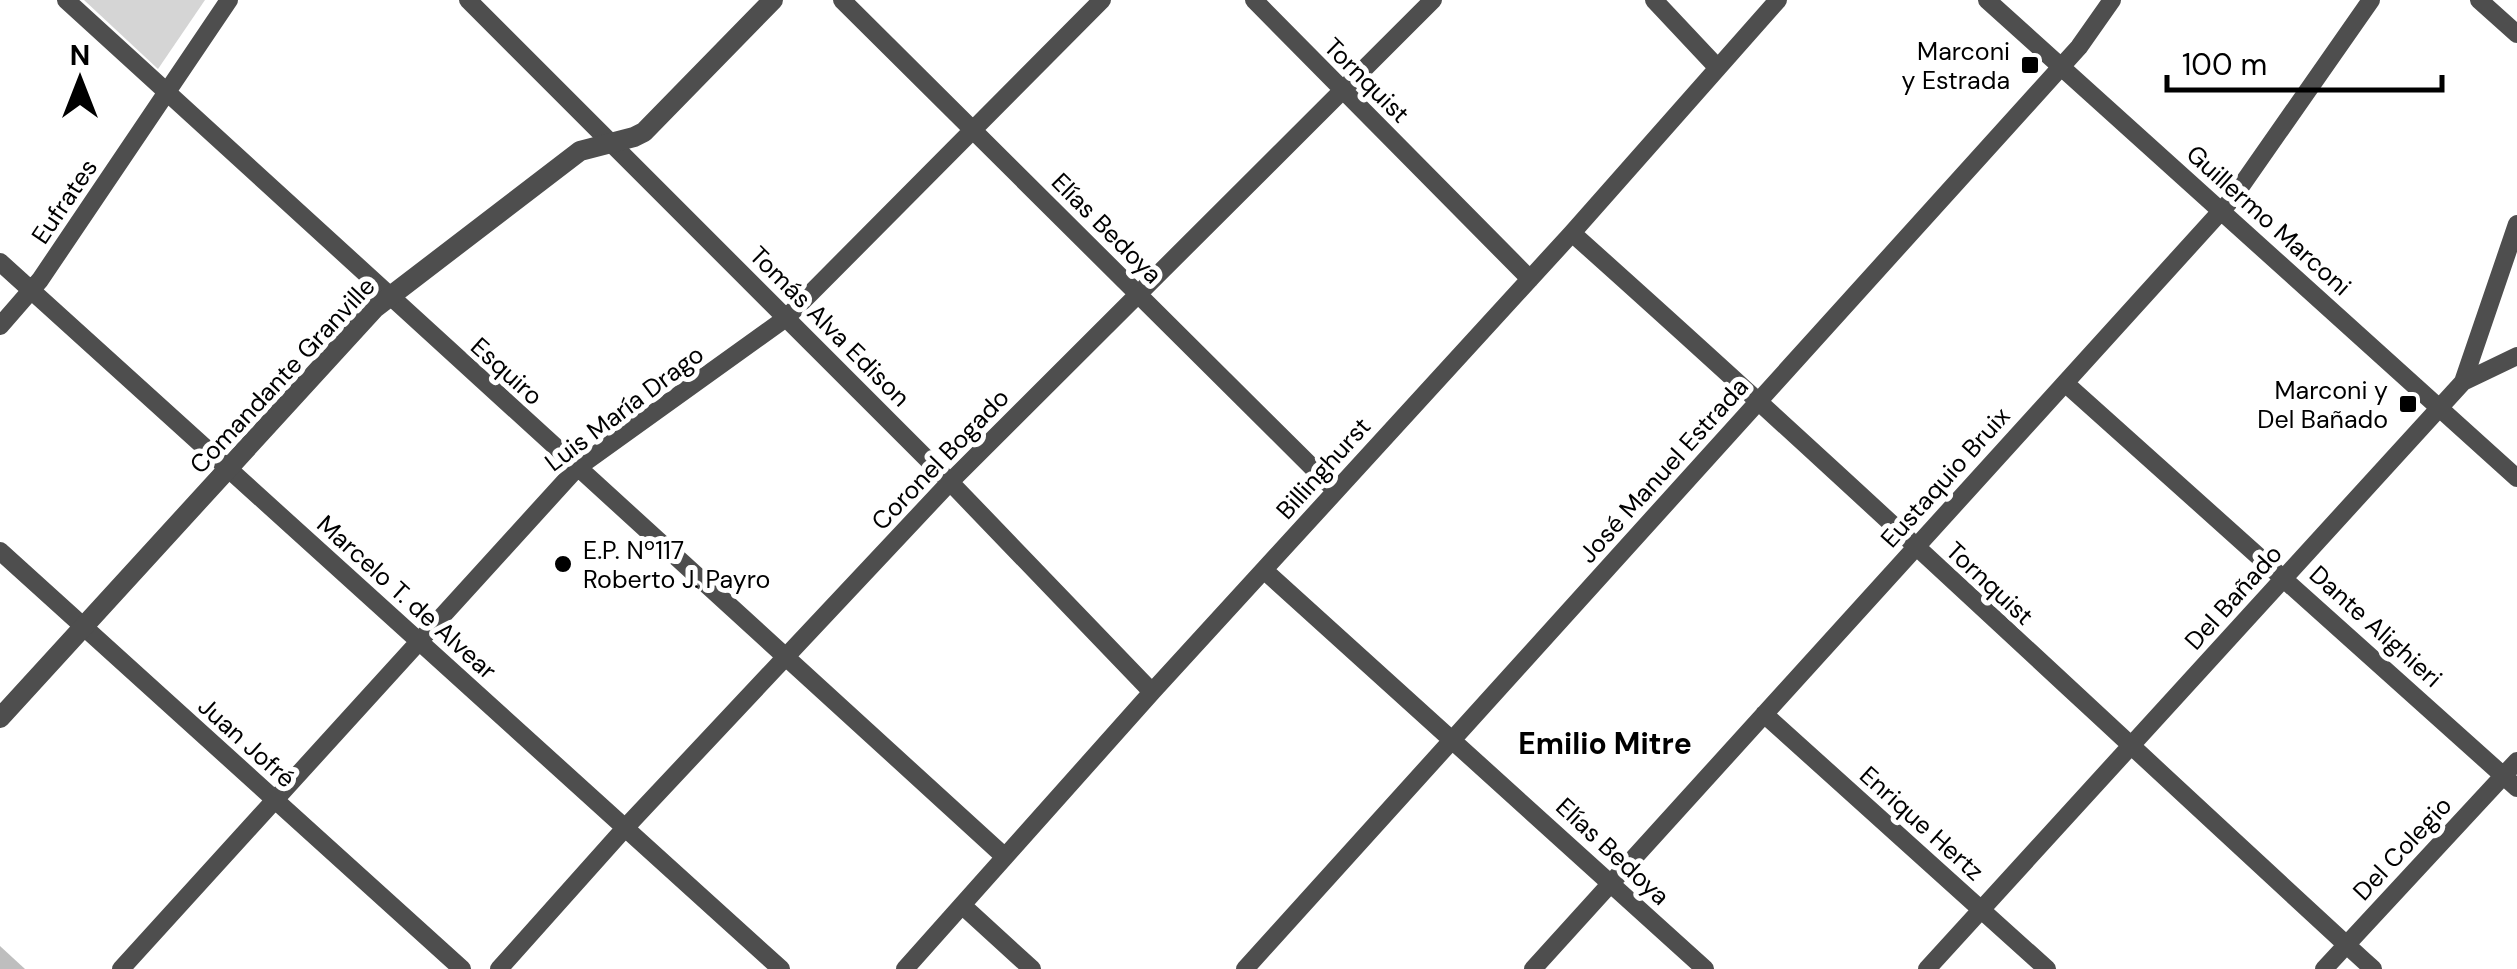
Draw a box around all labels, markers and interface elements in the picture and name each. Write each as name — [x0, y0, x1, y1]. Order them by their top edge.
north arrow — [30, 30, 130, 130]
street label: Tornquist — [1317, 30, 1417, 130]
scale bar — [2167, 30, 2442, 92]
place label: Marconi y Estrada — [1901, 35, 2010, 97]
text: N — [70, 37, 90, 74]
text: 100 m — [2182, 45, 2267, 84]
marker: Marconi y Estrada — [2019, 54, 2041, 76]
street label: Guillermo Marconi — [2179, 138, 2358, 303]
street label: Eufrates — [24, 152, 105, 250]
street label: Elías Bedoya — [1044, 166, 1169, 291]
street label: Tomás Alva Edison — [742, 239, 917, 414]
street label: Comandante Granville — [183, 270, 382, 481]
street label: Esquiro — [464, 330, 550, 413]
street label: Luis María Drago — [538, 338, 710, 479]
street label: José Manuel Estrada — [1571, 371, 1755, 570]
place label: Marconi y Del Bañado — [2257, 374, 2388, 436]
street label: Coronel Bogado — [864, 382, 1016, 537]
marker: Marconi y Del Bañado — [2397, 393, 2419, 415]
street label: Eustaquio Bruix — [1873, 400, 2017, 555]
street label: Billinghurst — [1269, 410, 1378, 526]
street label: Marcelo T. de Alvear — [310, 508, 503, 687]
place label: E.P. Nº117 Roberto J. Payro — [583, 534, 770, 596]
street label: Tornquist — [1939, 534, 2040, 632]
street label: Del Bañado — [2177, 538, 2289, 657]
marker: E.P. Nº117 Roberto J. Payro — [552, 553, 574, 575]
street label: Dante Alighieri — [2302, 558, 2449, 695]
street label: Juan Jofré — [191, 690, 302, 795]
district label: Emilio Mitre — [1518, 724, 1692, 763]
street label: Enrique Hertz — [1853, 759, 1991, 888]
street label: Del Colegio — [2346, 789, 2459, 907]
street label: Elías Bedoya — [1549, 790, 1676, 912]

